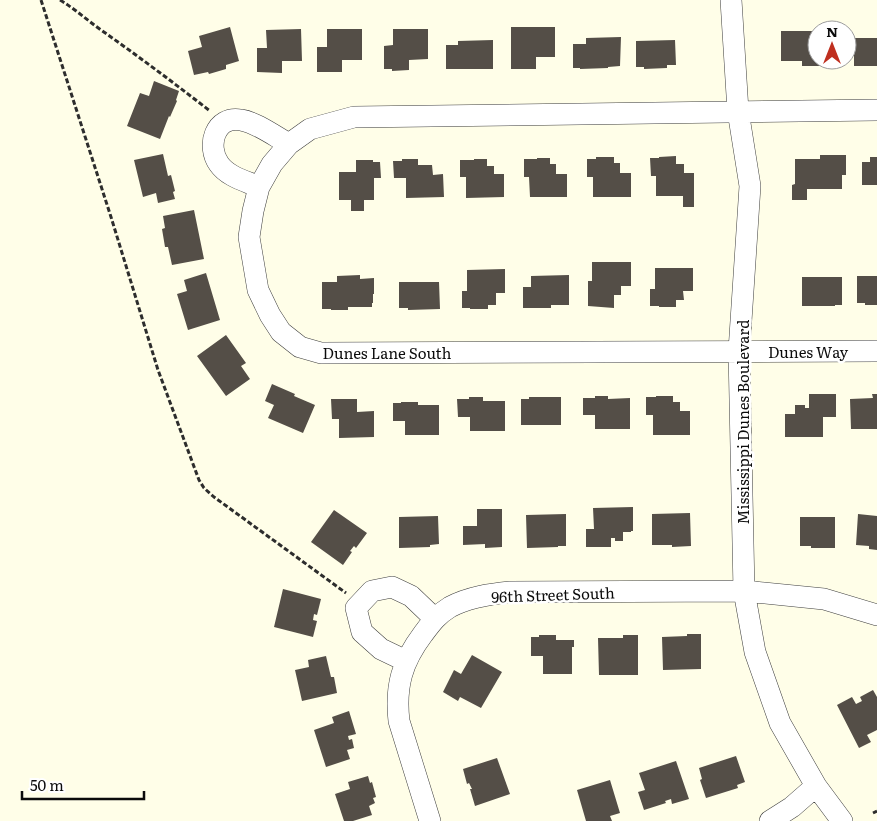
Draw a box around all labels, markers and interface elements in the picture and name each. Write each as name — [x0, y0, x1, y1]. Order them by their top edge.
north arrow — [807, 20, 857, 70]
text: N — [826, 21, 838, 41]
street label: Mississippi Dunes Boulevard — [731, 320, 754, 524]
street label: Dunes Way — [768, 340, 848, 363]
street label: Dunes Lane South — [322, 341, 452, 364]
street label: 96th Street South — [491, 580, 615, 608]
scale bar — [22, 768, 145, 800]
text: 50 m — [30, 773, 64, 796]

